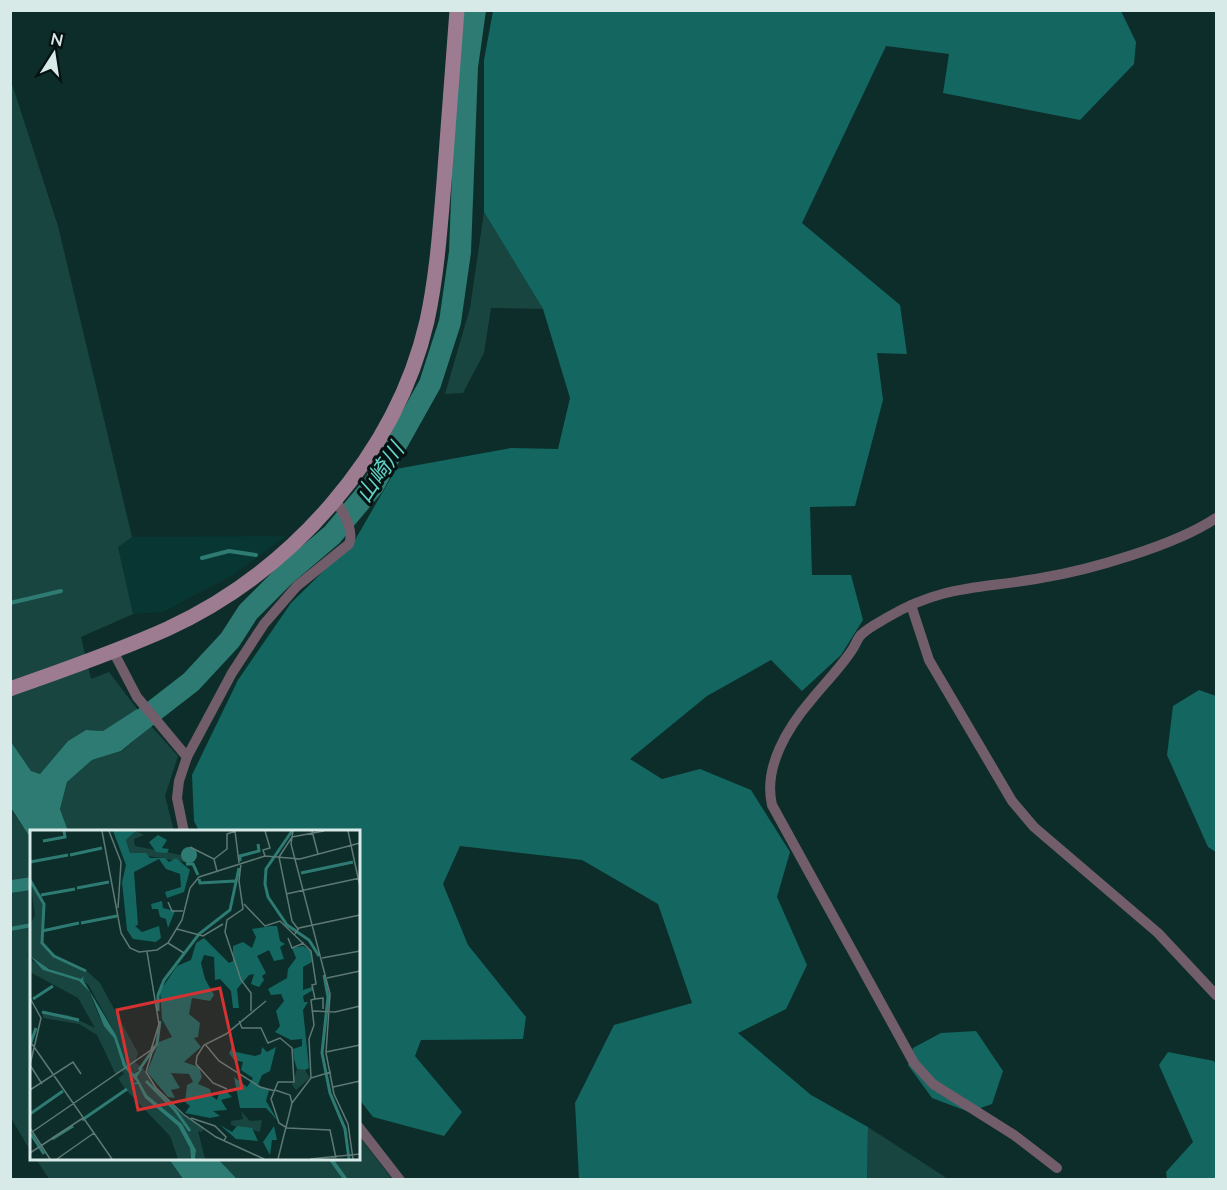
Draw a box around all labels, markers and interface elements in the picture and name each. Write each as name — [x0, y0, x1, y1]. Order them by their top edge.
north arrow — [24, 24, 84, 84]
text: N — [49, 28, 65, 49]
water label: 山崎川 — [349, 435, 410, 507]
inset map — [30, 830, 360, 1160]

